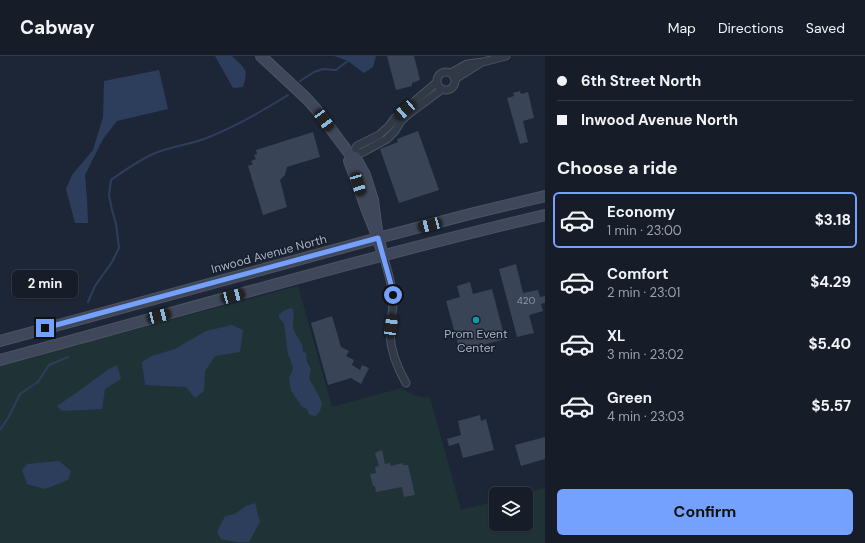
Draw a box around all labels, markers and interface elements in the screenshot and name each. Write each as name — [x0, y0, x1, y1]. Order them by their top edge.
text: Cabway — [20, 15, 95, 40]
text: Map — [668, 19, 696, 37]
text: Directions — [718, 19, 784, 37]
text: Saved — [806, 19, 845, 37]
text: 6th Street North — [581, 71, 701, 91]
car — [392, 98, 418, 122]
car — [312, 107, 336, 133]
text: Inwood Avenue North — [581, 110, 738, 130]
text: Choose a ride — [557, 156, 678, 180]
car — [349, 171, 367, 197]
icon: car — [559, 202, 595, 238]
text: Economy — [607, 202, 675, 222]
text: $3.18 — [815, 210, 851, 230]
car — [417, 216, 443, 234]
text: 1 min · 23:00 — [607, 222, 682, 239]
street label: Inwood Avenue North — [209, 231, 329, 277]
icon: car — [559, 264, 595, 300]
text: Comfort — [607, 264, 668, 284]
callout: 2 min — [12, 270, 78, 298]
text: $4.29 — [810, 272, 851, 292]
text: 2 min — [28, 275, 62, 292]
text: 2 min · 23:01 — [607, 284, 680, 301]
route start — [384, 286, 402, 304]
car — [220, 287, 246, 305]
house number: 420 — [517, 294, 535, 307]
car — [146, 307, 172, 325]
car — [383, 313, 399, 339]
marker: Prom Event Center — [471, 315, 481, 325]
route end — [36, 319, 54, 337]
place label: Prom Event Center — [444, 326, 508, 356]
icon: car — [559, 326, 595, 362]
text: XL — [607, 326, 625, 346]
text: $5.40 — [809, 334, 851, 354]
text: 3 min · 23:02 — [607, 346, 684, 363]
icon: car — [559, 388, 595, 424]
text: Green — [607, 388, 652, 408]
text: $5.57 — [812, 396, 851, 416]
text: 4 min · 23:03 — [607, 408, 684, 425]
map controls — [489, 487, 533, 531]
button: layers — [489, 487, 533, 531]
button: Confirm — [557, 489, 853, 535]

